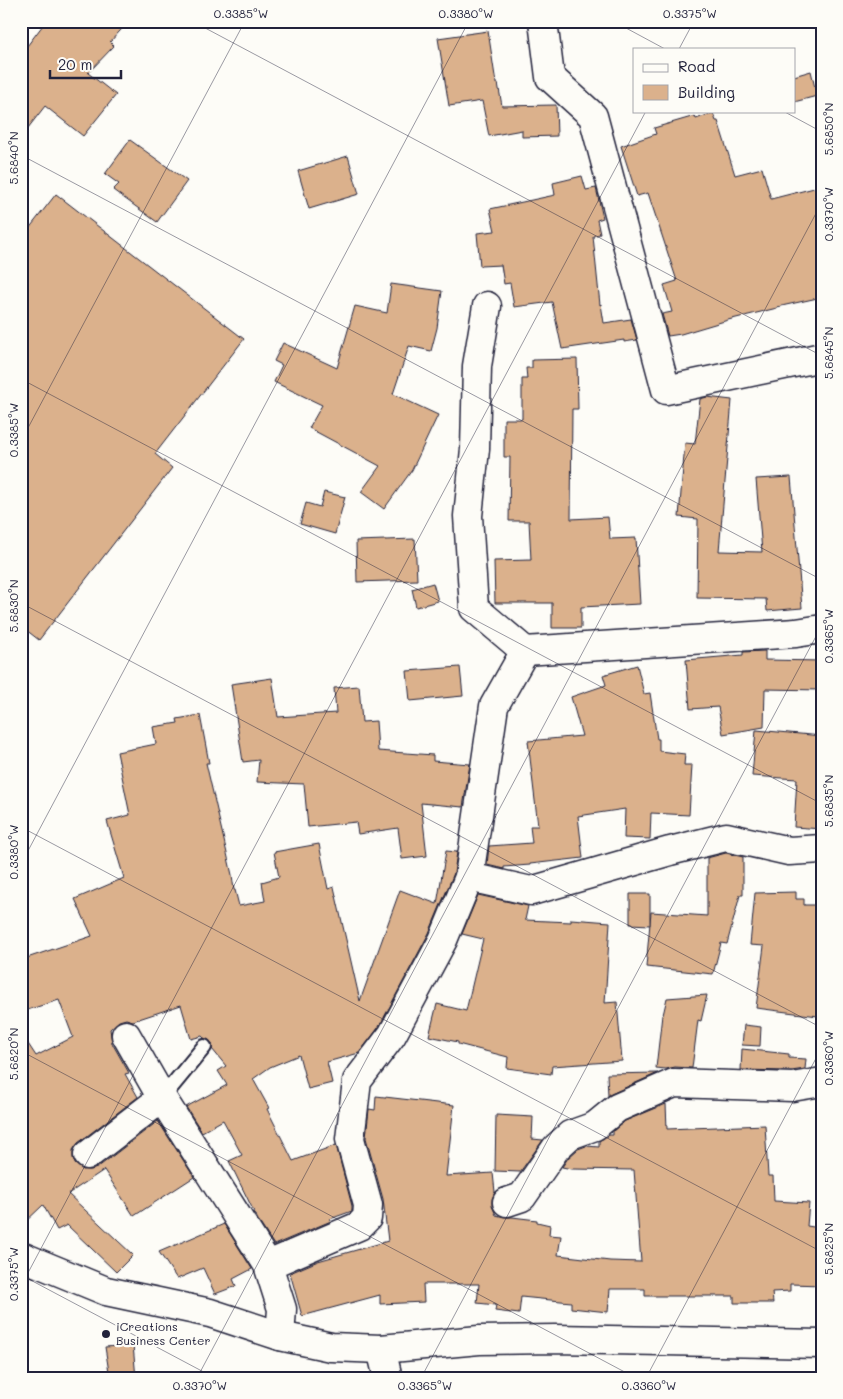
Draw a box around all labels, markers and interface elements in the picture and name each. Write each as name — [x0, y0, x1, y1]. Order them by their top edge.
text: 0.3385°W — [214, 5, 268, 21]
text: 0.3380°W — [439, 5, 493, 21]
text: 0.3375°W — [663, 5, 717, 21]
scale bar — [50, 48, 121, 80]
legend — [633, 48, 796, 112]
text: 20 m — [58, 54, 92, 74]
text: Road — [678, 56, 715, 76]
text: Building — [678, 82, 735, 102]
text: 5.6850°N — [820, 103, 836, 155]
text: 5.6840°N — [5, 132, 21, 184]
text: 0.3370°W — [820, 187, 836, 241]
text: 5.6845°N — [820, 327, 836, 379]
text: 0.3385°W — [5, 403, 21, 457]
text: 5.6830°N — [5, 580, 21, 632]
text: 0.3365°W — [820, 609, 836, 663]
text: 5.6835°N — [820, 775, 836, 827]
text: 0.3380°W — [5, 825, 21, 879]
text: 5.6820°N — [5, 1028, 21, 1080]
text: 0.3360°W — [820, 1031, 836, 1085]
text: 5.6825°N — [820, 1223, 836, 1275]
text: 0.3375°W — [5, 1247, 21, 1301]
place label: iCreations Business Center — [116, 1318, 210, 1348]
marker: iCreations Business Center — [100, 1328, 112, 1340]
text: 0.3370°W — [173, 1377, 227, 1393]
text: 0.3365°W — [398, 1377, 452, 1393]
text: 0.3360°W — [622, 1377, 676, 1393]

